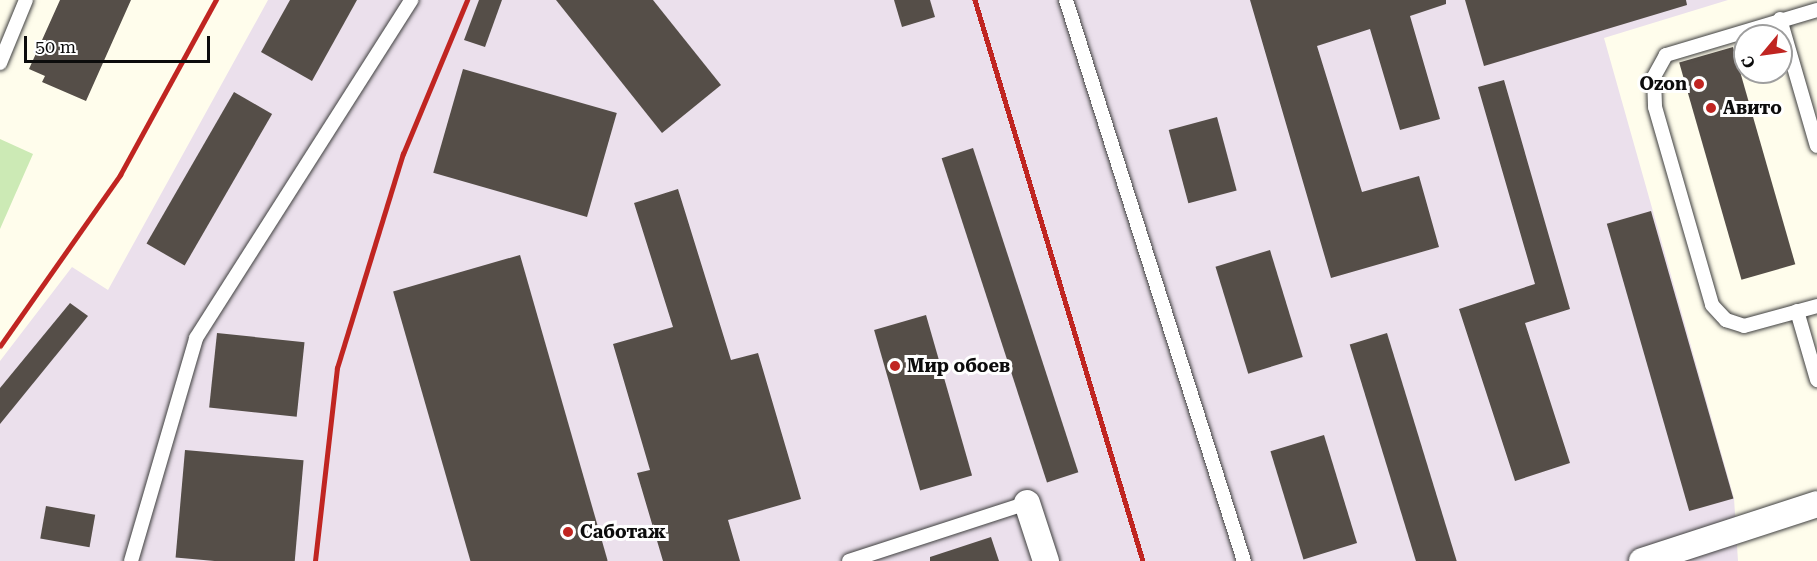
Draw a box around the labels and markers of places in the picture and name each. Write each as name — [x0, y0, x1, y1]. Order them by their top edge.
place label: Ozon — [1639, 73, 1687, 95]
marker: Ozon — [1692, 77, 1706, 91]
place label: Авито — [1723, 97, 1782, 119]
marker: Авито — [1704, 101, 1718, 115]
place label: Мир обоев — [907, 355, 1010, 377]
marker: Мир обоев — [888, 359, 902, 373]
place label: Саботаж — [580, 521, 666, 543]
marker: Саботаж — [561, 525, 575, 539]

